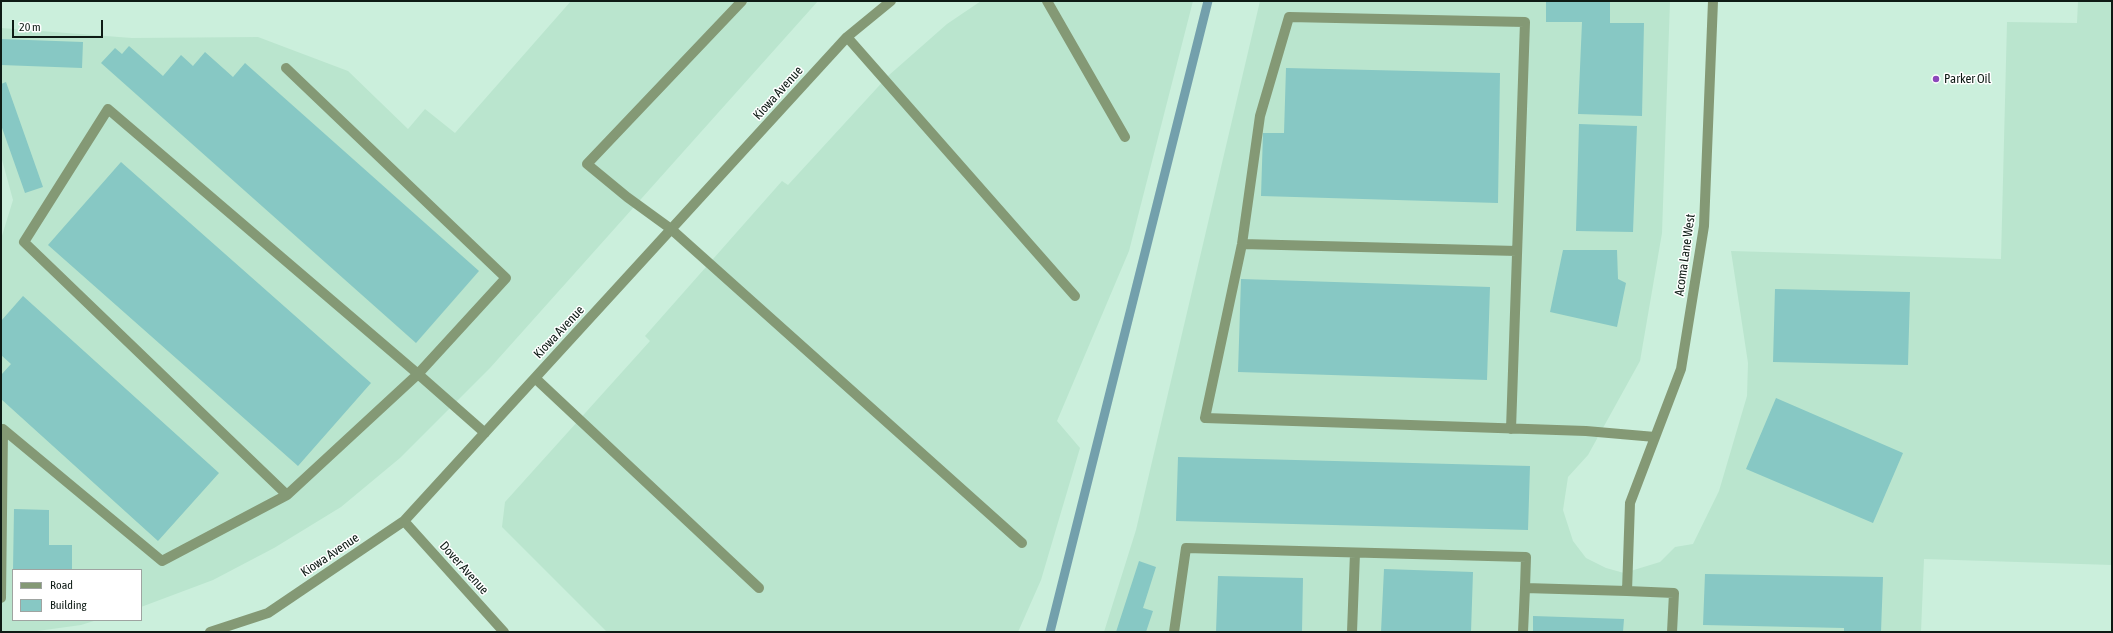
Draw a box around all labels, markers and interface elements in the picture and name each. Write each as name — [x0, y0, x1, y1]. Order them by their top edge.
scale bar — [14, 12, 105, 38]
text: 20 m — [19, 20, 41, 34]
street label: Kiowa Avenue — [750, 63, 806, 123]
place label: Parker Oil — [1944, 71, 1991, 87]
marker: Parker Oil — [1931, 74, 1941, 84]
street label: Acoma Lane West — [1672, 213, 1698, 297]
street label: Kiowa Avenue — [531, 302, 587, 362]
street label: Kiowa Avenue — [298, 530, 362, 580]
street label: Dover Avenue — [436, 538, 492, 598]
legend — [12, 569, 142, 621]
text: Road — [50, 578, 73, 592]
text: Building — [50, 598, 87, 612]

